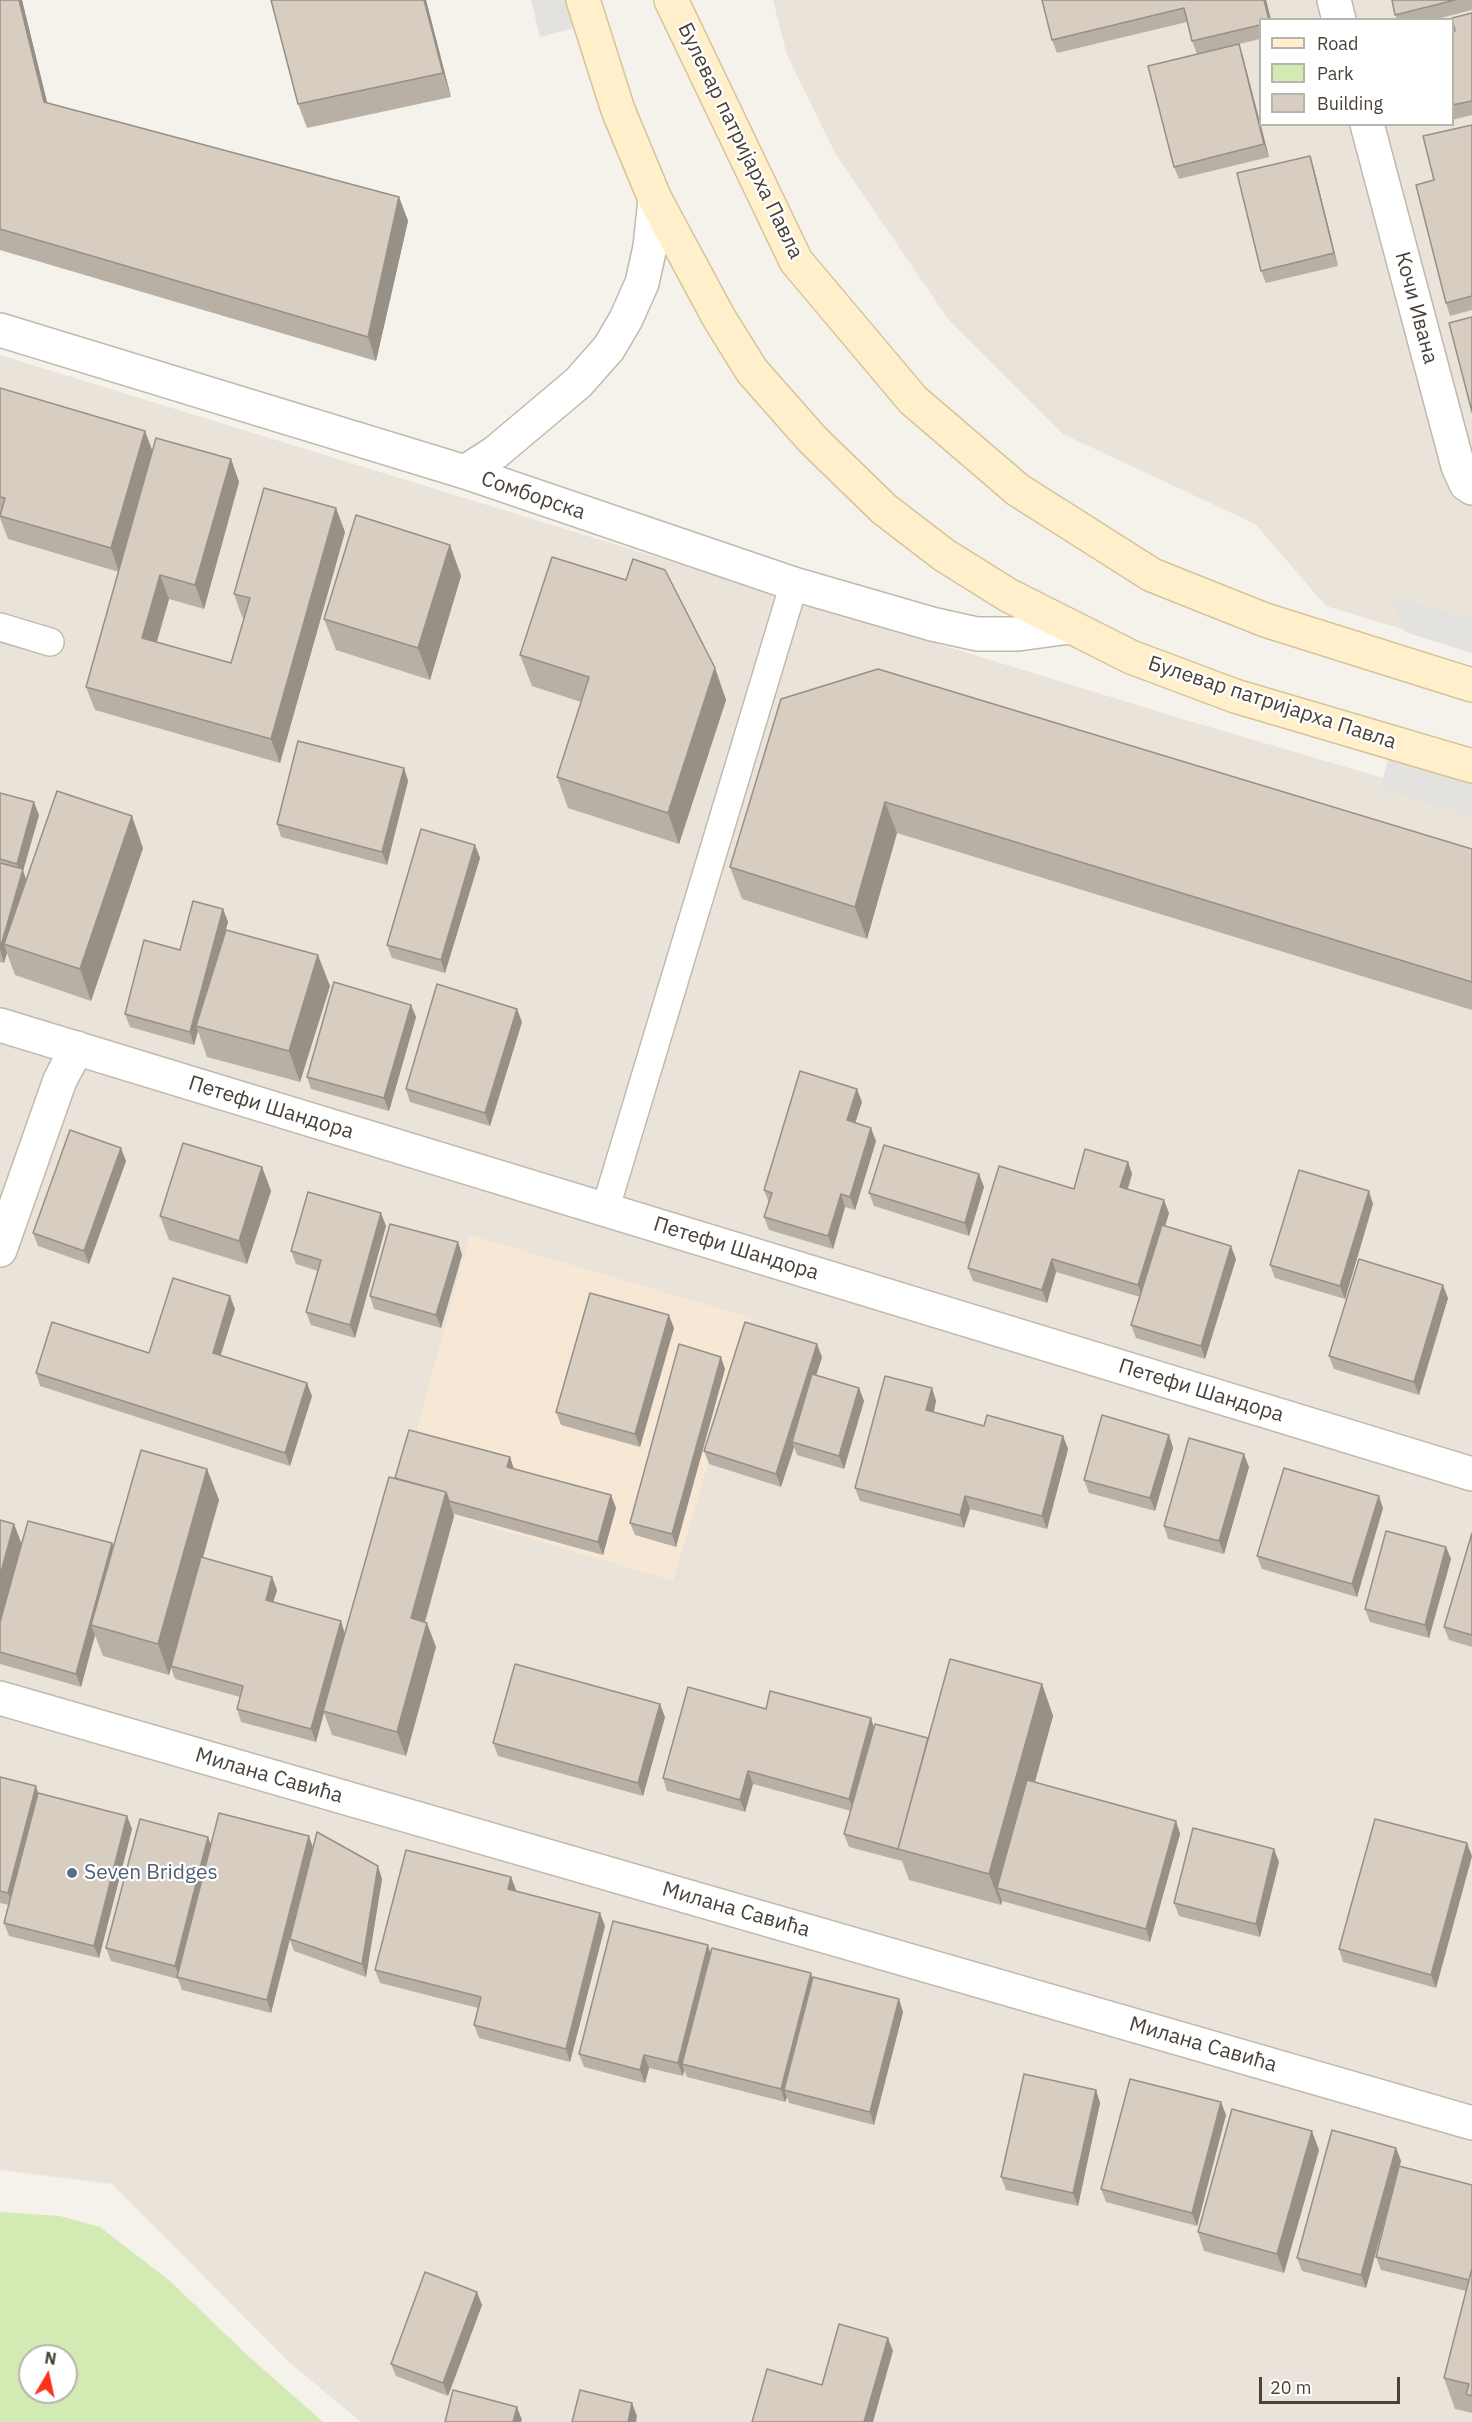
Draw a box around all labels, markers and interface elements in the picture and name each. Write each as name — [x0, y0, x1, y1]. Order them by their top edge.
legend — [1259, 18, 1454, 126]
street label: Булевар патријарха Павла — [672, 19, 808, 263]
text: Road — [1317, 32, 1358, 55]
text: Park — [1317, 62, 1353, 85]
text: Building — [1317, 92, 1383, 115]
street label: Кочи Ивана — [1389, 249, 1443, 367]
street label: Сомборска — [478, 466, 588, 526]
street label: Булевар патријарха Павла — [1145, 651, 1399, 755]
street label: Петефи Шандора — [185, 1071, 357, 1145]
street label: Петефи Шандора — [650, 1212, 822, 1286]
street label: Петефи Шандора — [1115, 1354, 1287, 1428]
street label: Милана Савића — [192, 1743, 346, 1809]
place label: Seven Bridges — [84, 1860, 218, 1886]
marker: Seven Bridges — [65, 1866, 79, 1880]
street label: Милана Савића — [659, 1877, 813, 1943]
street label: Милана Савића — [1126, 2012, 1280, 2078]
north arrow — [18, 2344, 78, 2404]
text: N — [43, 2347, 58, 2369]
scale bar — [1262, 2365, 1403, 2403]
text: 20 m — [1270, 2376, 1312, 2399]

